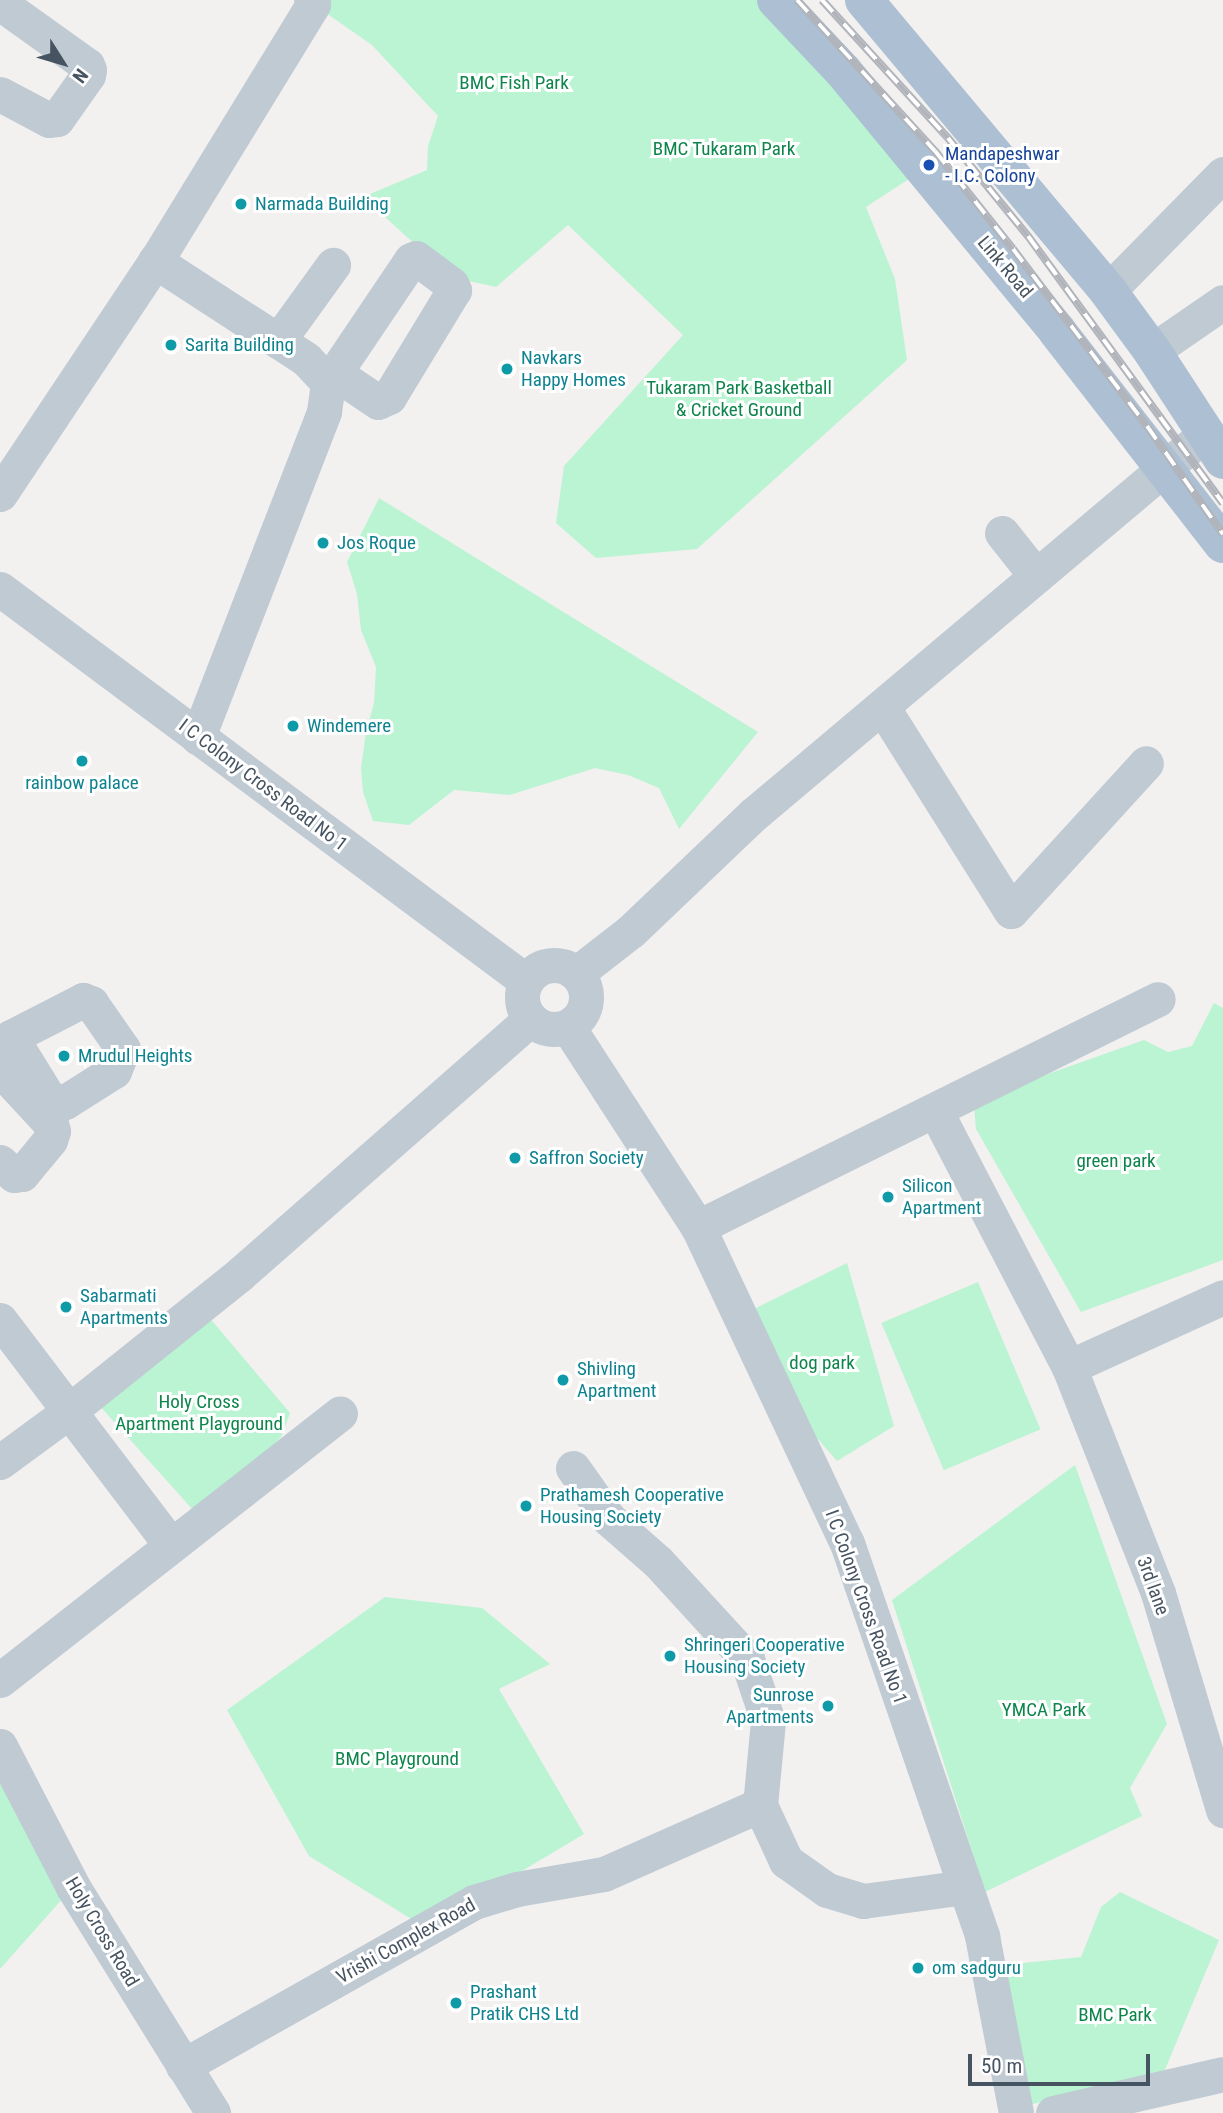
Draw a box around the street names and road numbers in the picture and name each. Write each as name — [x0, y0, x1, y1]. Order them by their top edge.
street label: Link Road — [973, 231, 1037, 303]
street label: I C Colony Cross Road No 1 — [174, 714, 352, 856]
street label: I C Colony Cross Road No 1 — [820, 1507, 912, 1707]
street label: 3rd lane — [1132, 1554, 1174, 1618]
street label: Holy Cross Road — [60, 1873, 144, 1991]
street label: Vrishi Complex Road — [333, 1893, 479, 1989]

